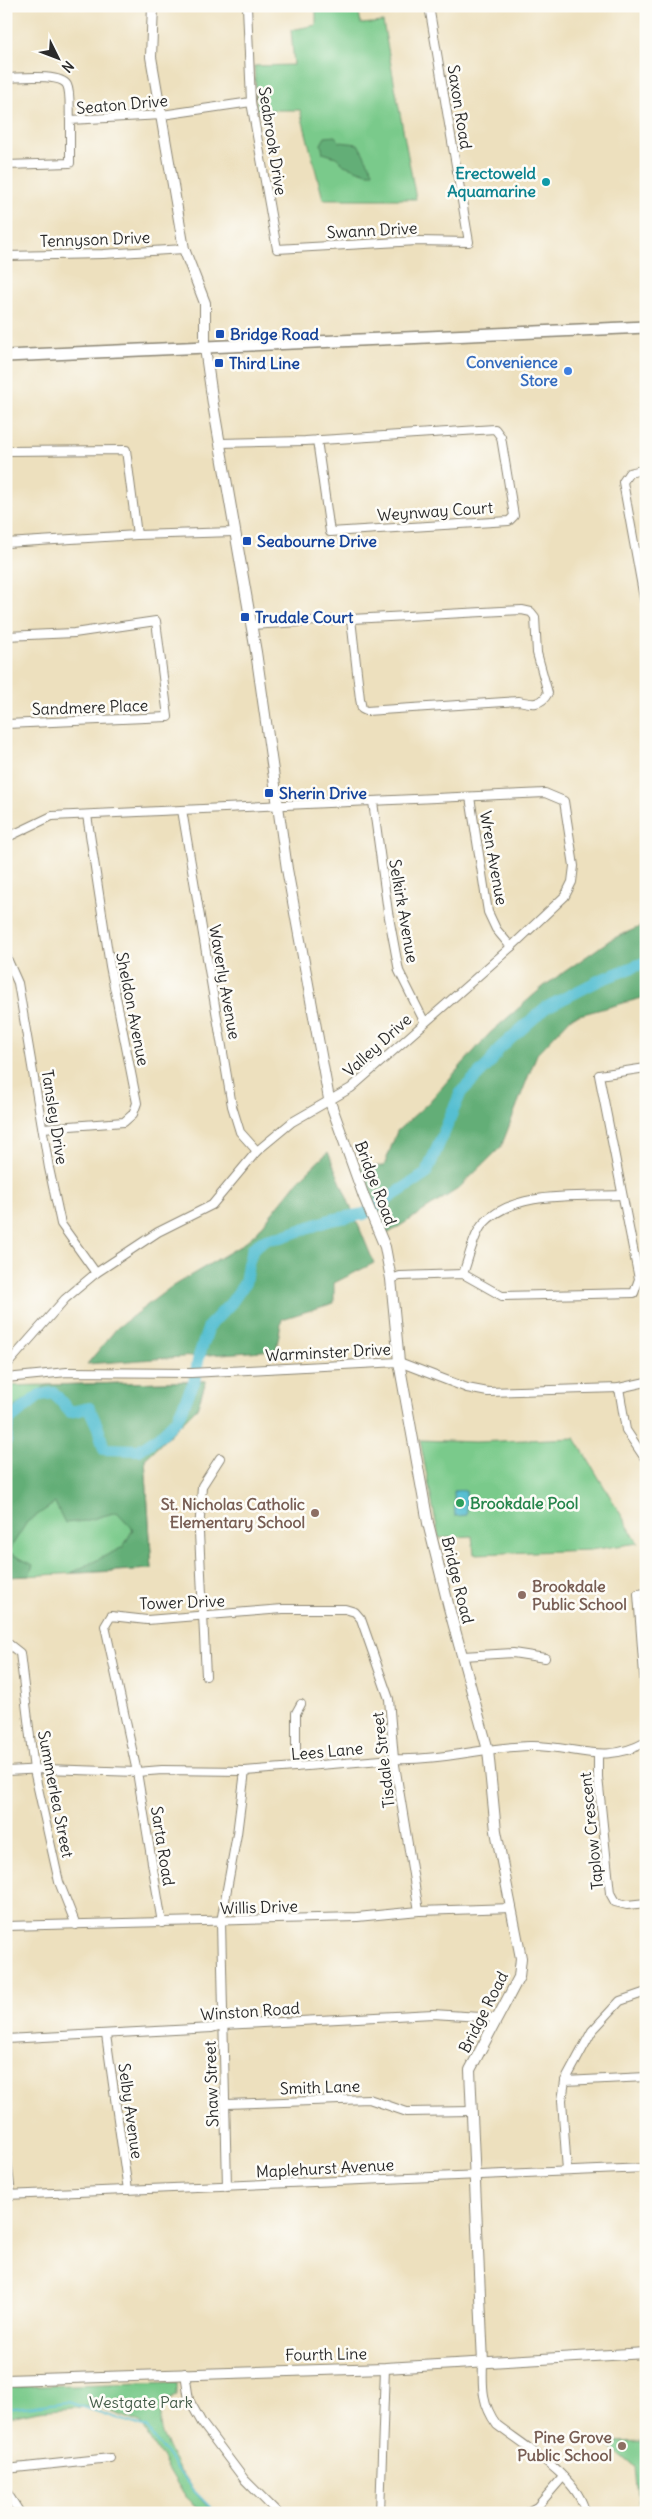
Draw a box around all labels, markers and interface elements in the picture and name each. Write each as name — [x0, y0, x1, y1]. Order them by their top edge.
north arrow — [32, 32, 82, 82]
text: N — [58, 57, 78, 76]
street label: Saxon Road — [443, 63, 477, 151]
street label: Seabrook Drive — [255, 85, 291, 197]
street label: Seaton Drive — [75, 90, 169, 118]
place label: Erectoweld Aquamarine — [447, 163, 537, 202]
marker: Erectoweld Aquamarine — [540, 176, 552, 188]
street label: Swann Drive — [326, 218, 418, 242]
street label: Tennyson Drive — [39, 227, 151, 251]
place label: Bridge Road — [230, 324, 319, 345]
marker: Bridge Road — [214, 328, 226, 340]
place label: Convenience Store — [466, 352, 558, 390]
place label: Third Line — [229, 353, 300, 373]
marker: Third Line — [213, 357, 225, 369]
marker: Convenience Store — [562, 365, 574, 377]
street label: Weynway Court — [376, 497, 494, 525]
place label: Seabourne Drive — [257, 531, 377, 551]
marker: Seabourne Drive — [241, 535, 253, 547]
place label: Trudale Court — [255, 607, 354, 627]
marker: Trudale Court — [239, 611, 251, 623]
street label: Sandmere Place — [31, 695, 149, 719]
place label: Sherin Drive — [279, 783, 367, 803]
marker: Sherin Drive — [263, 787, 275, 799]
street label: Wren Avenue — [476, 809, 512, 907]
street label: Selkirk Avenue — [385, 858, 423, 964]
street label: Waverly Avenue — [205, 923, 245, 1041]
street label: Sheldon Avenue — [112, 950, 154, 1068]
street label: Valley Drive — [339, 1009, 415, 1081]
street label: Tansley Drive — [38, 1068, 72, 1166]
street label: Bridge Road — [351, 1138, 401, 1228]
street label: Warminster Drive — [265, 1339, 391, 1365]
place label: Brookdale Pool — [470, 1493, 578, 1513]
place label: St. Nicholas Catholic Elementary School — [161, 1494, 305, 1533]
marker: Brookdale Pool — [454, 1497, 466, 1509]
marker: St. Nicholas Catholic Elementary School — [309, 1507, 321, 1519]
street label: Bridge Road — [438, 1534, 478, 1626]
place label: Brookdale Public School — [532, 1576, 627, 1614]
marker: Brookdale Public School — [516, 1589, 528, 1601]
street label: Tower Drive — [139, 1591, 225, 1613]
street label: Tisdale Street — [367, 1710, 399, 1809]
street label: Summerlea Street — [34, 1729, 78, 1860]
street label: Lees Lane — [290, 1738, 364, 1764]
street label: Taplow Crescent — [575, 1771, 607, 1891]
street label: Sarta Road — [147, 1805, 179, 1887]
street label: Willis Drive — [220, 1896, 298, 1918]
street label: Bridge Road — [454, 1968, 512, 2056]
street label: Winston Road — [200, 1998, 300, 2024]
street label: Shaw Street — [199, 2040, 223, 2128]
street label: Selby Avenue — [114, 2062, 148, 2160]
street label: Smith Lane — [279, 2076, 361, 2098]
street label: Maplehurst Avenue — [255, 2154, 395, 2182]
street label: Fourth Line — [285, 2343, 367, 2365]
park label: Westgate Park — [89, 2392, 193, 2412]
place label: Pine Grove Public School — [517, 2427, 612, 2465]
marker: Pine Grove Public School — [616, 2440, 628, 2452]

